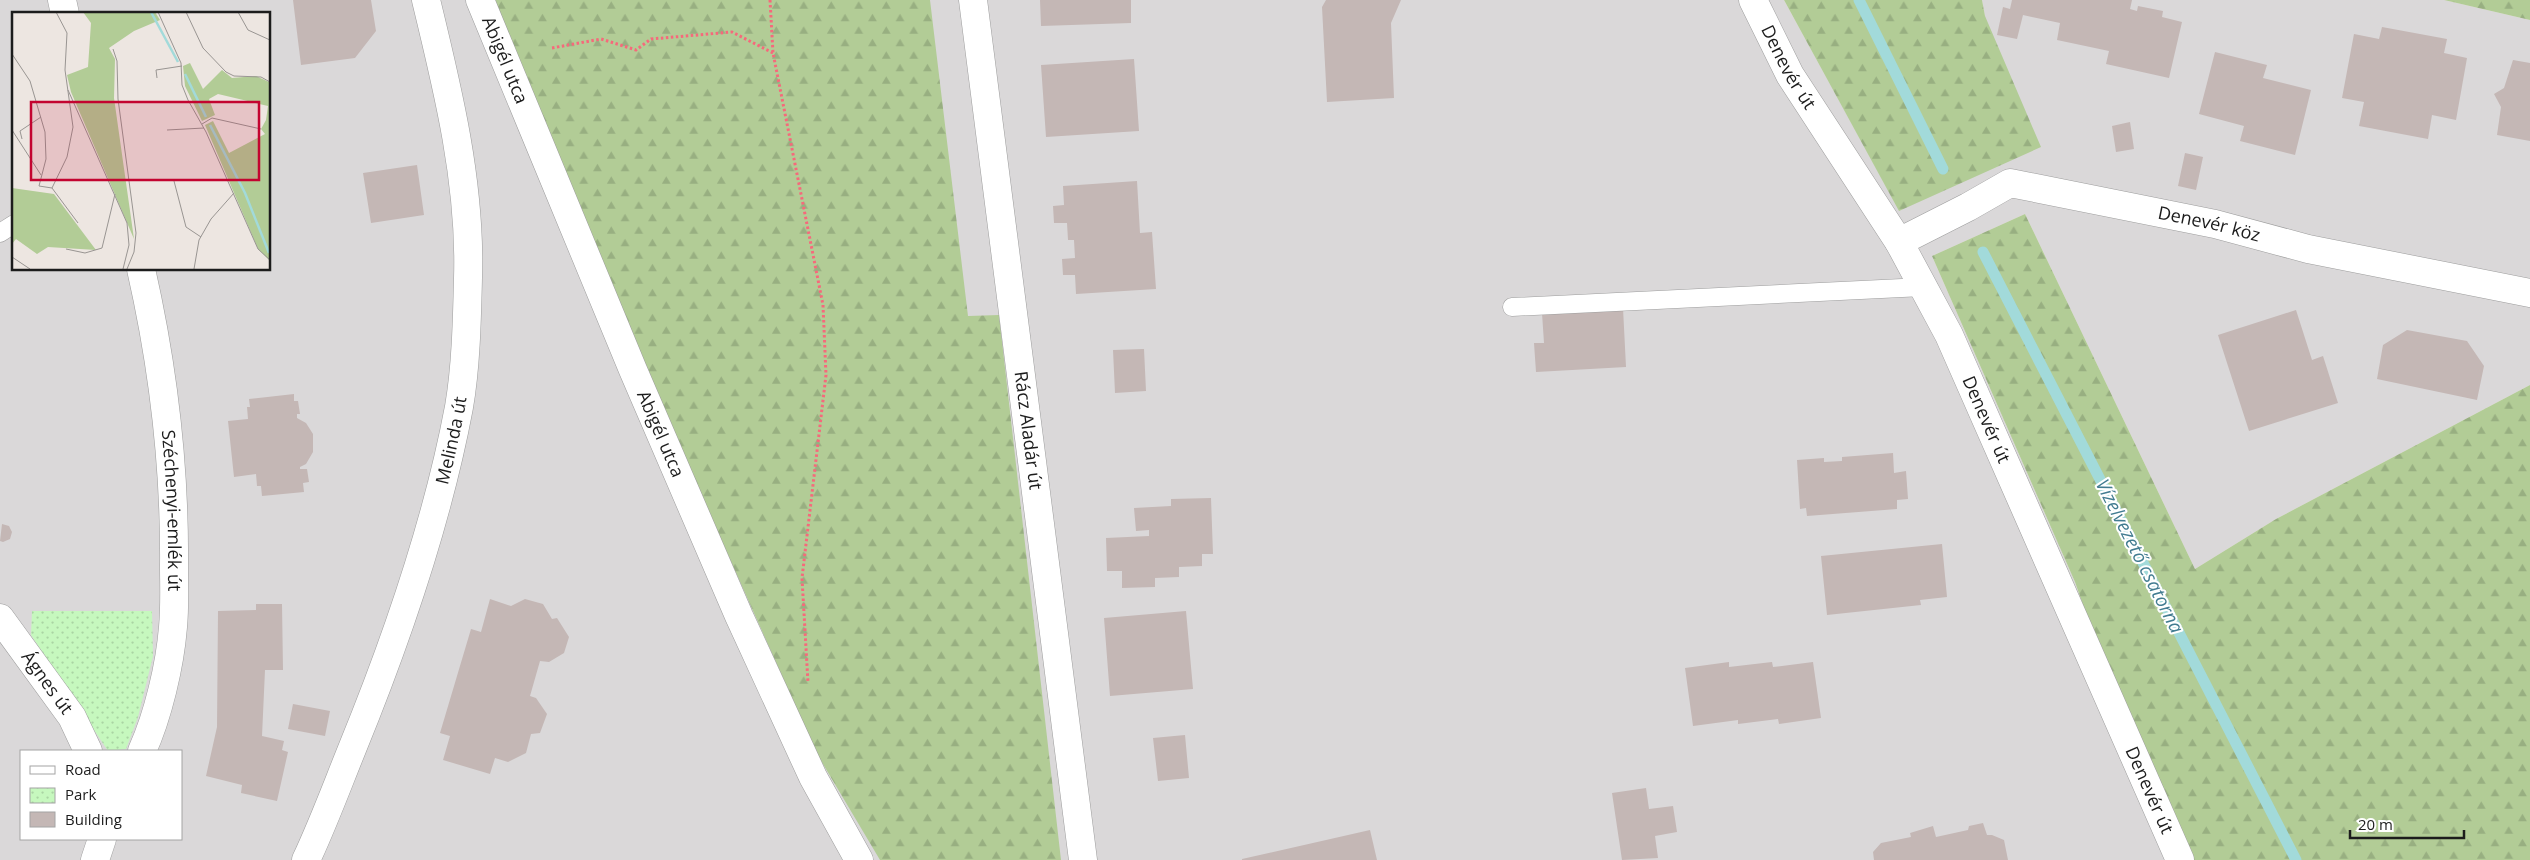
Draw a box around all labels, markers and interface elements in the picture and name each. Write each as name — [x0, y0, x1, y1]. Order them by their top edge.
inset map — [12, 12, 270, 270]
street label: Abigél utca — [477, 13, 534, 107]
street label: Denevér út — [1756, 21, 1822, 114]
street label: Denevér köz — [2156, 200, 2263, 247]
street label: Rácz Aladár út — [1010, 370, 1049, 491]
street label: Denevér út — [1957, 372, 2017, 467]
street label: Abigél utca — [632, 386, 691, 481]
street label: Melinda út — [429, 395, 472, 487]
street label: Széchenyi-emlék út — [157, 429, 187, 591]
water label: Vízelvezető csatorna — [2090, 475, 2190, 638]
street label: Ágnes út — [17, 646, 79, 719]
street label: Denevér út — [2121, 742, 2180, 837]
legend — [20, 750, 182, 840]
text: Road — [65, 759, 101, 779]
text: Park — [65, 784, 96, 804]
scale bar — [2350, 808, 2464, 840]
text: Building — [65, 809, 122, 829]
text: 20 m — [2358, 814, 2393, 834]

